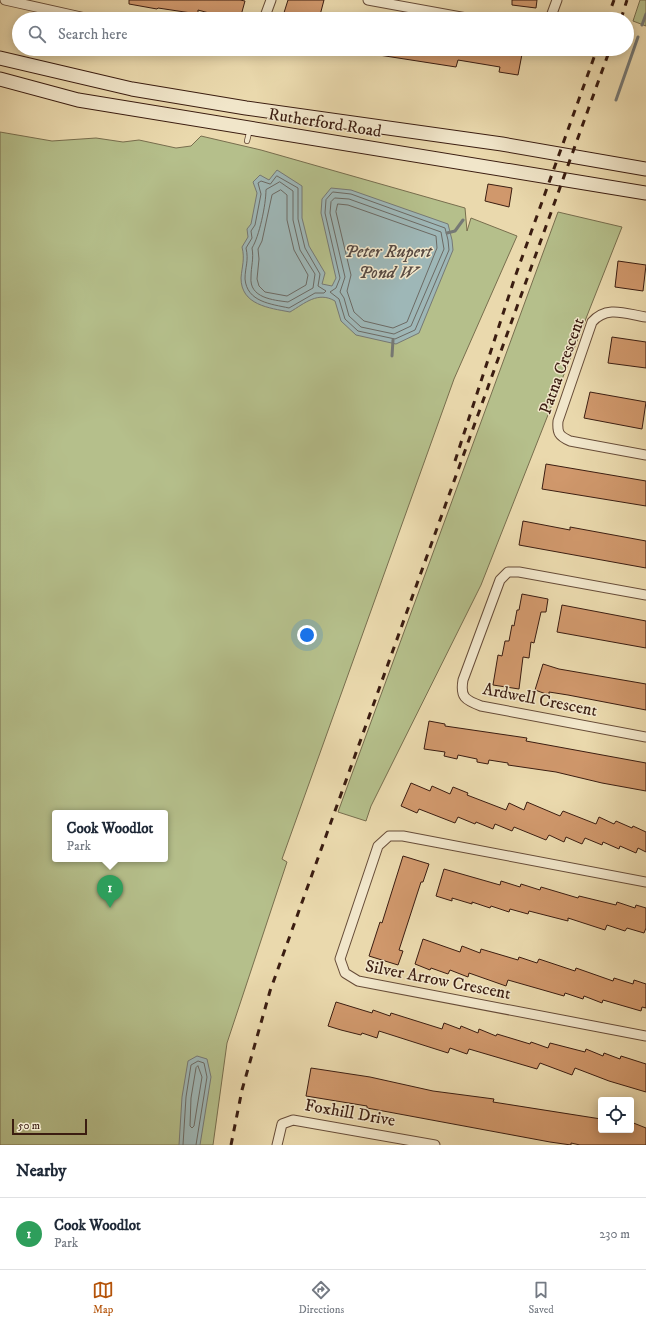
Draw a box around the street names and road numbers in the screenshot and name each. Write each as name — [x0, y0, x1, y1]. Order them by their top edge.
street label: Rutherford Road — [267, 103, 384, 143]
street label: Patna Crescent — [534, 314, 590, 417]
street label: Ardwell Crescent — [481, 678, 600, 722]
street label: Silver Arrow Crescent — [363, 955, 513, 1005]
street label: Foxhill Drive — [303, 1094, 397, 1132]

